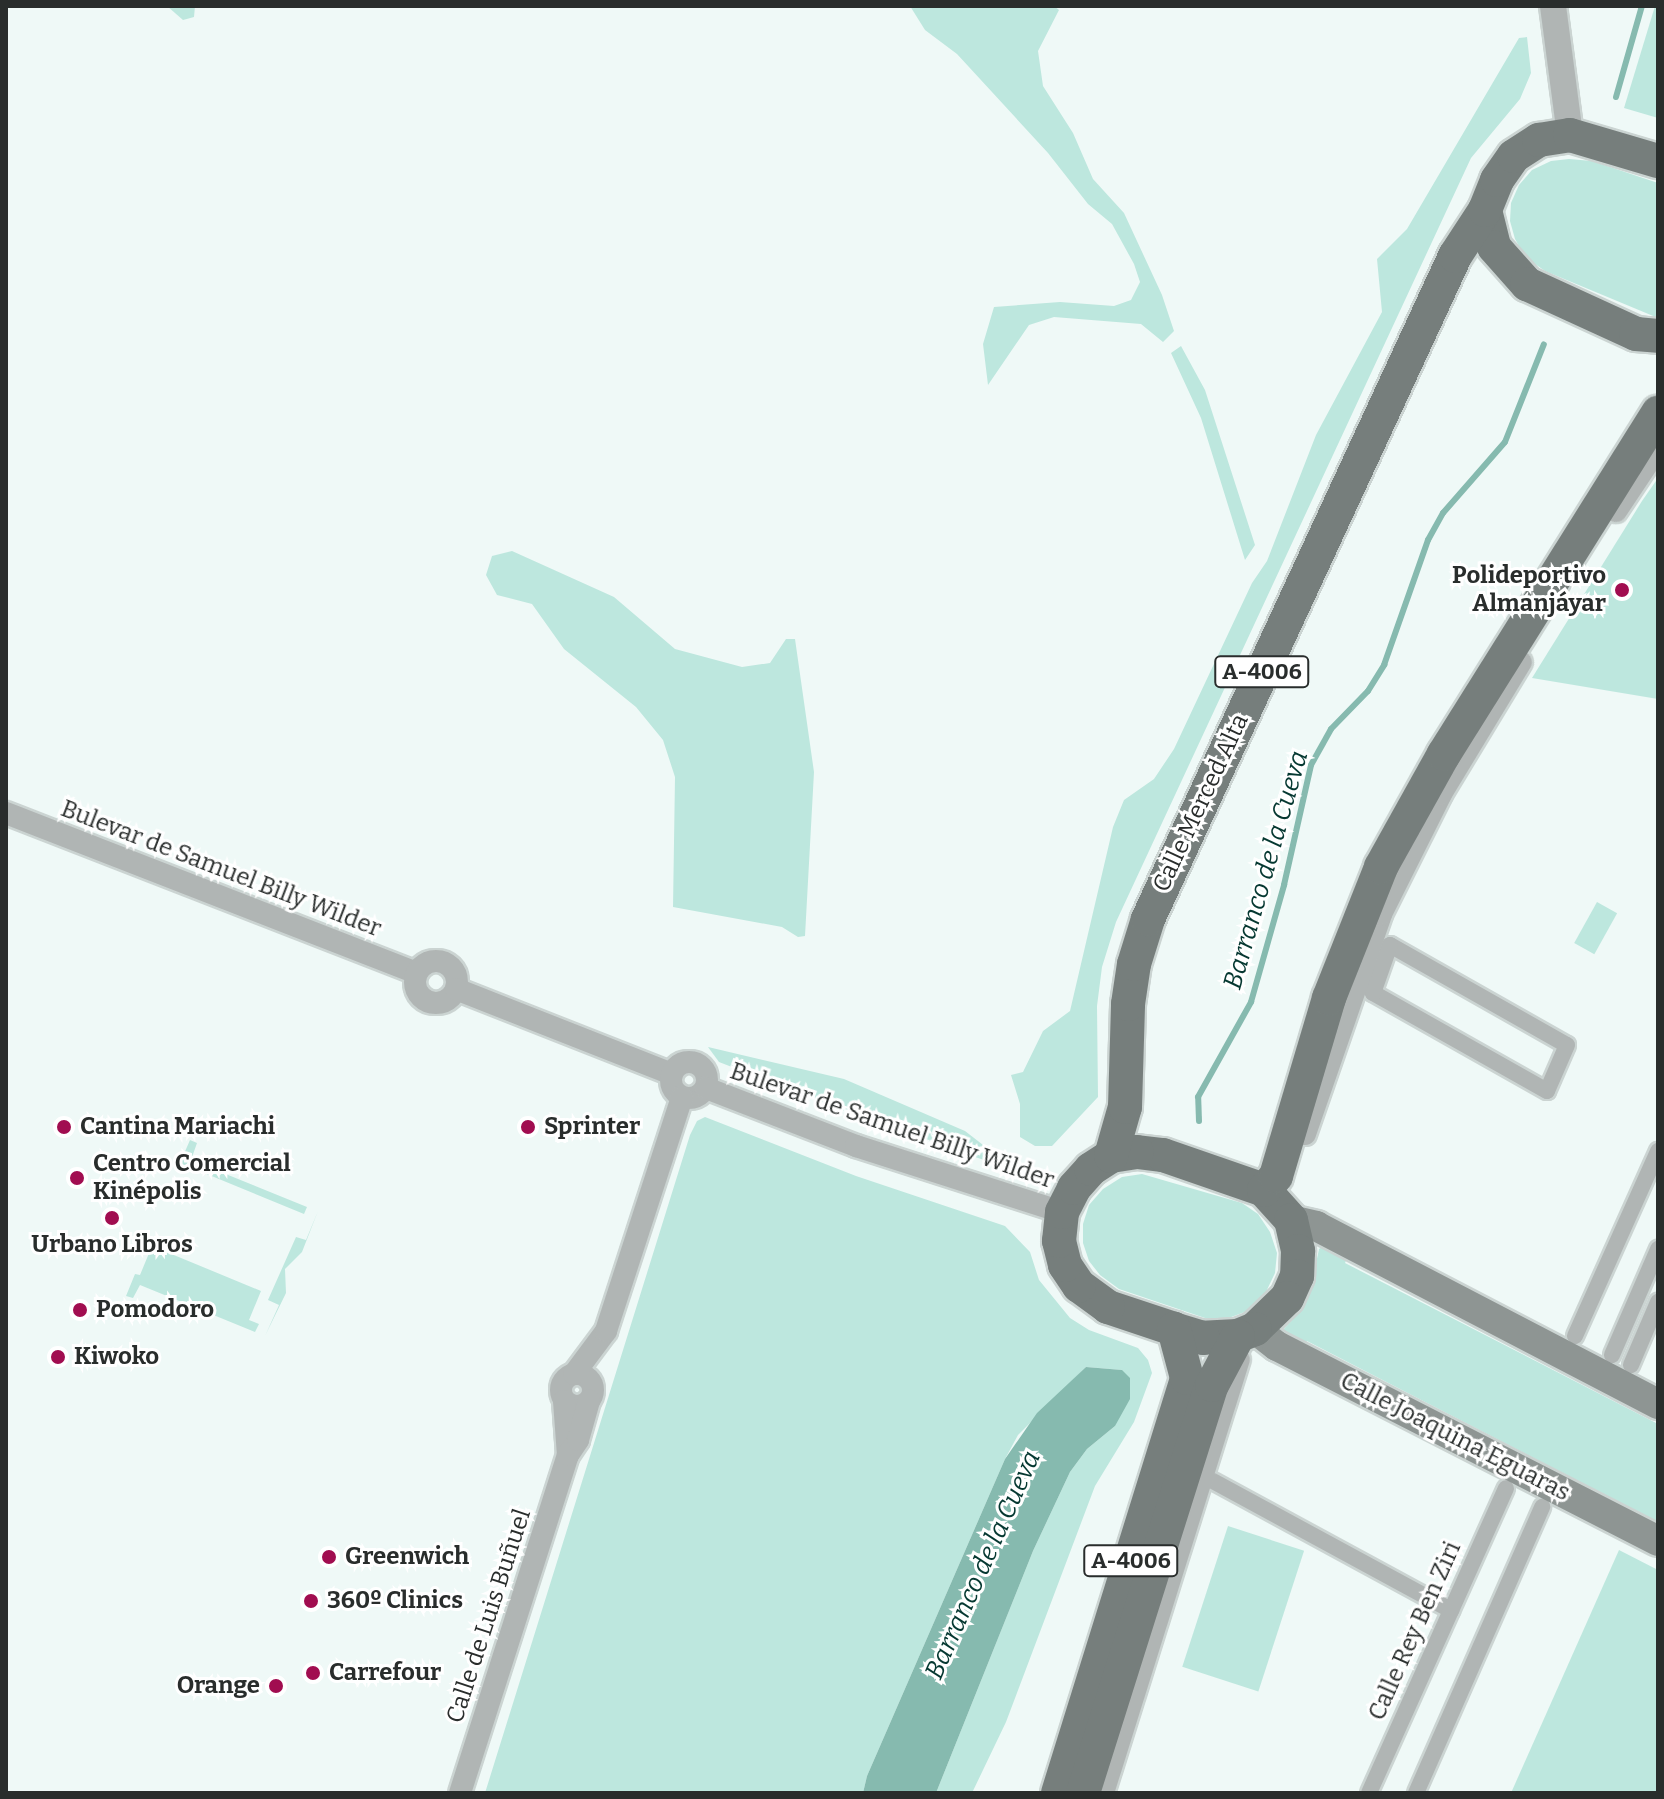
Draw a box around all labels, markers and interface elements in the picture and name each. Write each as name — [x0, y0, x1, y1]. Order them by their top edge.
place label: Polideportivo Almanjáyar — [1452, 562, 1606, 618]
marker: Polideportivo Almanjáyar — [1613, 581, 1631, 599]
road number: A-4006 — [1214, 654, 1310, 690]
street label: Calle Merced Alta — [1147, 709, 1255, 897]
water label: Barranco de la Cueva — [1217, 747, 1315, 993]
street label: Bulevar de Samuel Billy Wilder — [57, 795, 385, 943]
street label: Bulevar de Samuel Billy Wilder — [726, 1057, 1058, 1195]
place label: Cantina Mariachi — [80, 1113, 275, 1141]
place label: Sprinter — [544, 1113, 640, 1141]
marker: Cantina Mariachi — [55, 1118, 73, 1136]
marker: Sprinter — [519, 1118, 537, 1136]
place label: Centro Comercial Kinépolis — [93, 1150, 291, 1206]
marker: Centro Comercial Kinépolis — [68, 1169, 86, 1187]
marker: Urbano Libros — [103, 1209, 121, 1227]
place label: Urbano Libros — [31, 1231, 193, 1259]
place label: Pomodoro — [96, 1296, 214, 1324]
marker: Pomodoro — [71, 1301, 89, 1319]
place label: Kiwoko — [74, 1343, 159, 1371]
marker: Kiwoko — [49, 1348, 67, 1366]
street label: Calle Joaquina Eguaras — [1335, 1367, 1575, 1507]
water label: Barranco de la Cueva — [919, 1446, 1047, 1684]
street label: Calle de Luis Buñuel — [441, 1505, 537, 1727]
street label: Calle Rey Ben Ziri — [1363, 1537, 1467, 1725]
place label: Greenwich — [345, 1543, 469, 1571]
road number: A-4006 — [1083, 1543, 1179, 1579]
marker: Greenwich — [320, 1548, 338, 1566]
place label: 360º Clinics — [327, 1587, 463, 1615]
marker: 360º Clinics — [302, 1592, 320, 1610]
place label: Carrefour — [329, 1659, 441, 1687]
marker: Carrefour — [304, 1664, 322, 1682]
place label: Orange — [177, 1672, 260, 1700]
marker: Orange — [267, 1677, 285, 1695]

